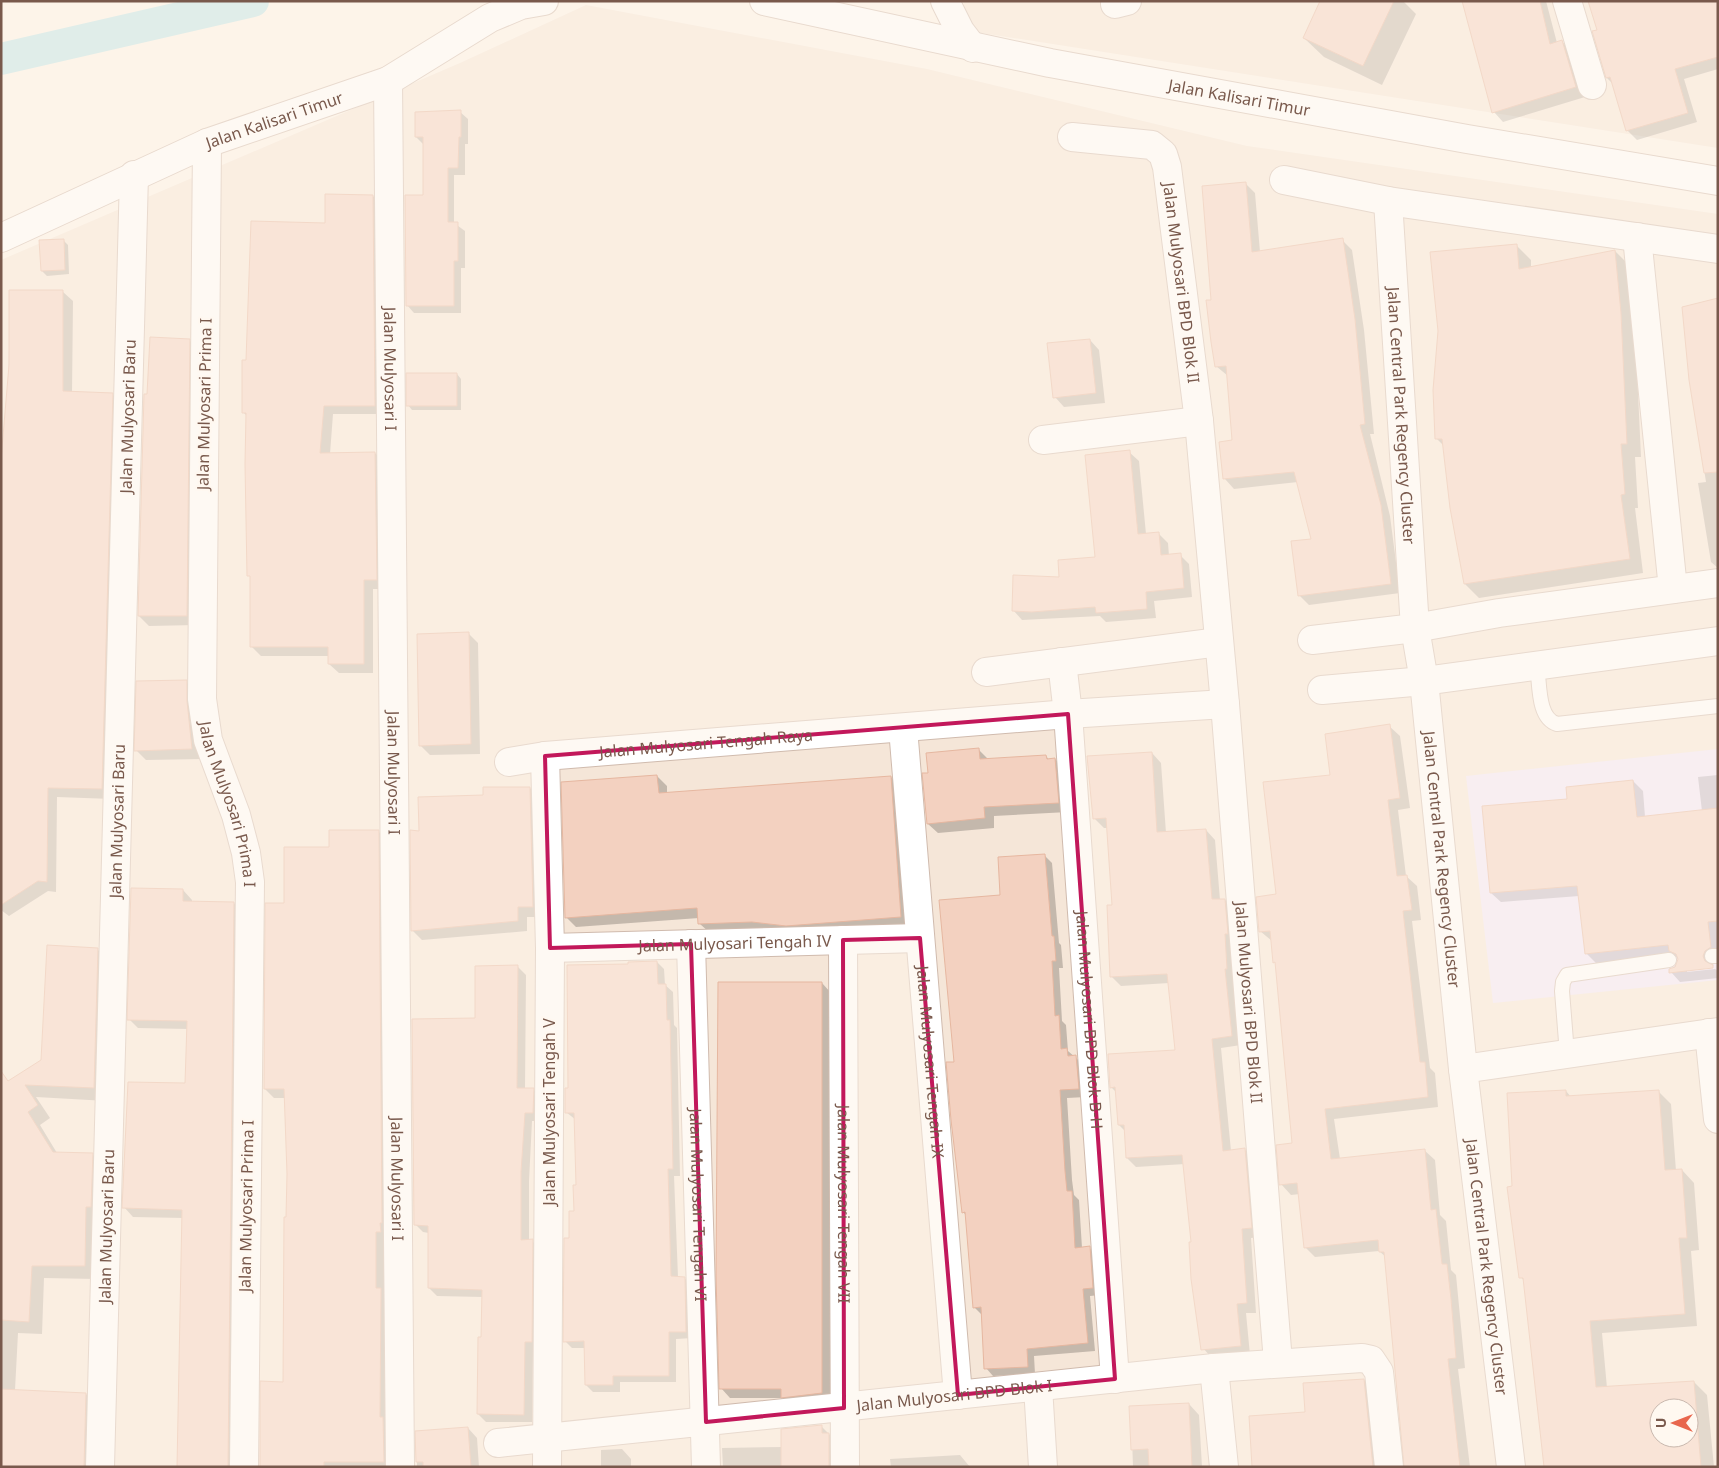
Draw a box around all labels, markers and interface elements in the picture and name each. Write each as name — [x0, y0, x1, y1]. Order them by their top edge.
street label: Jalan Kalisari Timur — [1165, 73, 1312, 121]
street label: Jalan Kalisari Timur — [201, 86, 346, 154]
street label: Jalan Mulyosari BPD Blok II — [1158, 179, 1205, 385]
street label: Jalan Central Park Regency Cluster — [1382, 284, 1421, 545]
street label: Jalan Mulyosari I — [379, 305, 402, 431]
street label: Jalan Mulyosari Prima I — [191, 318, 217, 492]
street label: Jalan Mulyosari Baru — [115, 339, 141, 496]
street label: Jalan Mulyosari I — [382, 709, 406, 835]
street label: Jalan Mulyosari Prima I — [194, 718, 261, 887]
street label: Jalan Mulyosari Tengah Raya — [596, 724, 814, 763]
street label: Jalan Central Park Regency Cluster — [1418, 728, 1466, 989]
street label: Jalan Mulyosari Baru — [104, 744, 130, 901]
street label: Jalan Mulyosari BPD Blok II — [1230, 899, 1268, 1104]
street label: Jalan Mulyosari BPD Blok B-H — [1071, 908, 1108, 1130]
street label: Jalan Mulyosari Tengah IV — [636, 929, 832, 957]
street label: Jalan Mulyosari Tengah IX — [911, 963, 949, 1160]
street label: Jalan Mulyosari Tengah V — [538, 1018, 560, 1208]
street label: Jalan Mulyosari Tengah VII — [833, 1103, 855, 1303]
street label: Jalan Mulyosari Tengah VI — [685, 1106, 712, 1302]
street label: Jalan Mulyosari I — [386, 1115, 409, 1241]
street label: Jalan Mulyosari Prima I — [233, 1120, 259, 1294]
street label: Jalan Central Park Regency Cluster — [1460, 1136, 1513, 1397]
street label: Jalan Mulyosari Baru — [93, 1149, 119, 1306]
street label: Jalan Mulyosari BPD Blok I — [853, 1374, 1054, 1417]
north arrow — [1649, 1398, 1699, 1448]
text: U — [1651, 1418, 1670, 1428]

